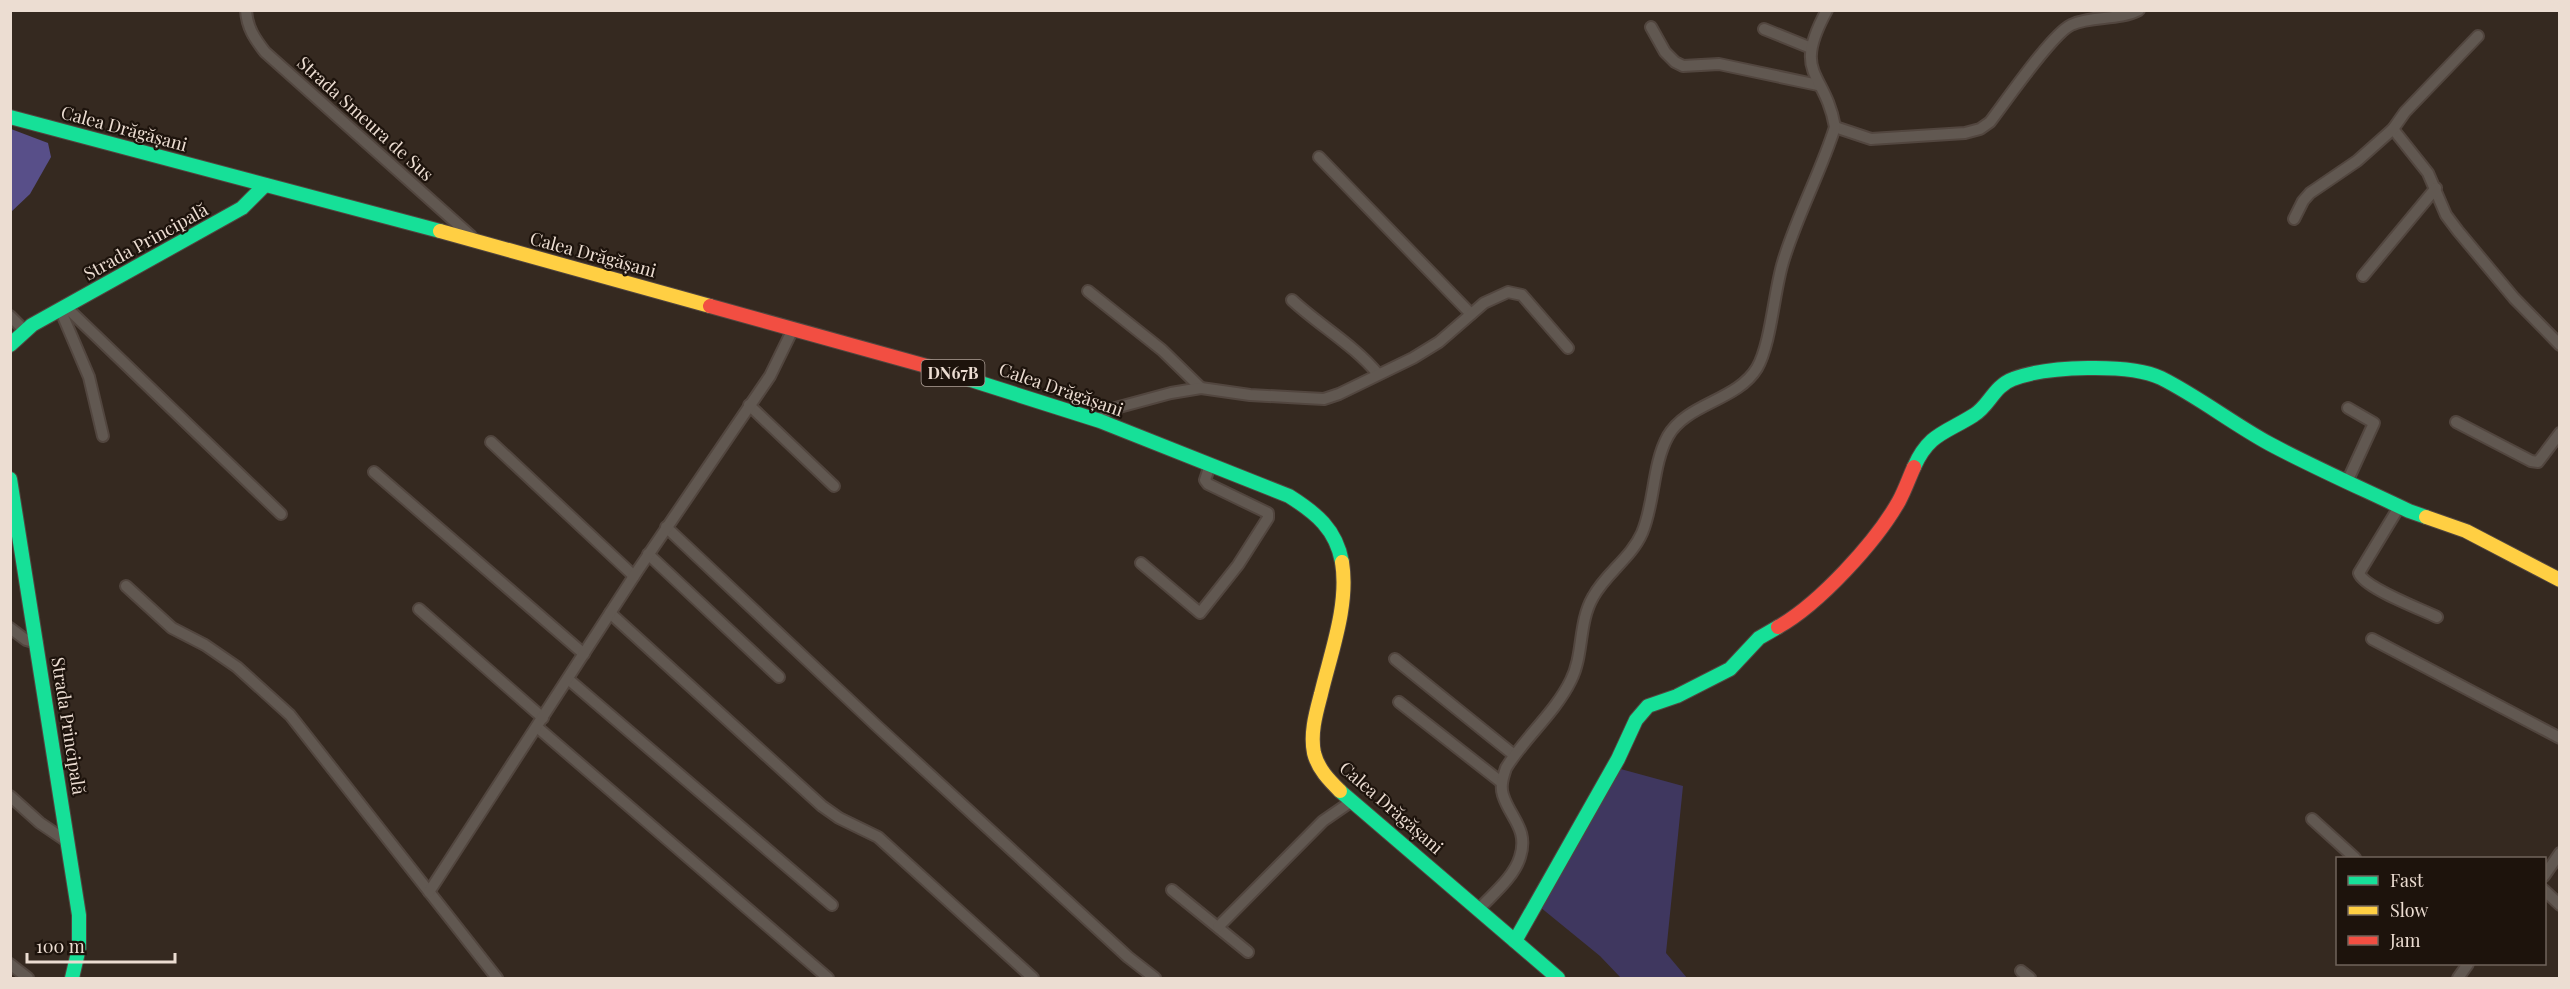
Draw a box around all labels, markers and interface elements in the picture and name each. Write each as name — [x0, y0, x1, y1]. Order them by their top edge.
street label: Strada Smeura de Sus — [292, 51, 439, 186]
street label: Calea Drăgășani — [58, 100, 190, 156]
street label: Strada Principală — [79, 197, 212, 285]
street label: Calea Drăgășani — [527, 226, 659, 282]
street label: Calea Drăgășani — [996, 357, 1127, 422]
road number: DN67B — [922, 360, 984, 386]
street label: Strada Principală — [46, 655, 92, 796]
street label: Calea Drăgășani — [1335, 756, 1449, 859]
legend — [2336, 857, 2546, 965]
text: Fast — [2390, 868, 2424, 892]
text: Slow — [2390, 898, 2428, 922]
scale bar — [27, 926, 176, 964]
text: Jam — [2389, 928, 2420, 952]
text: 100 m — [36, 934, 85, 958]

